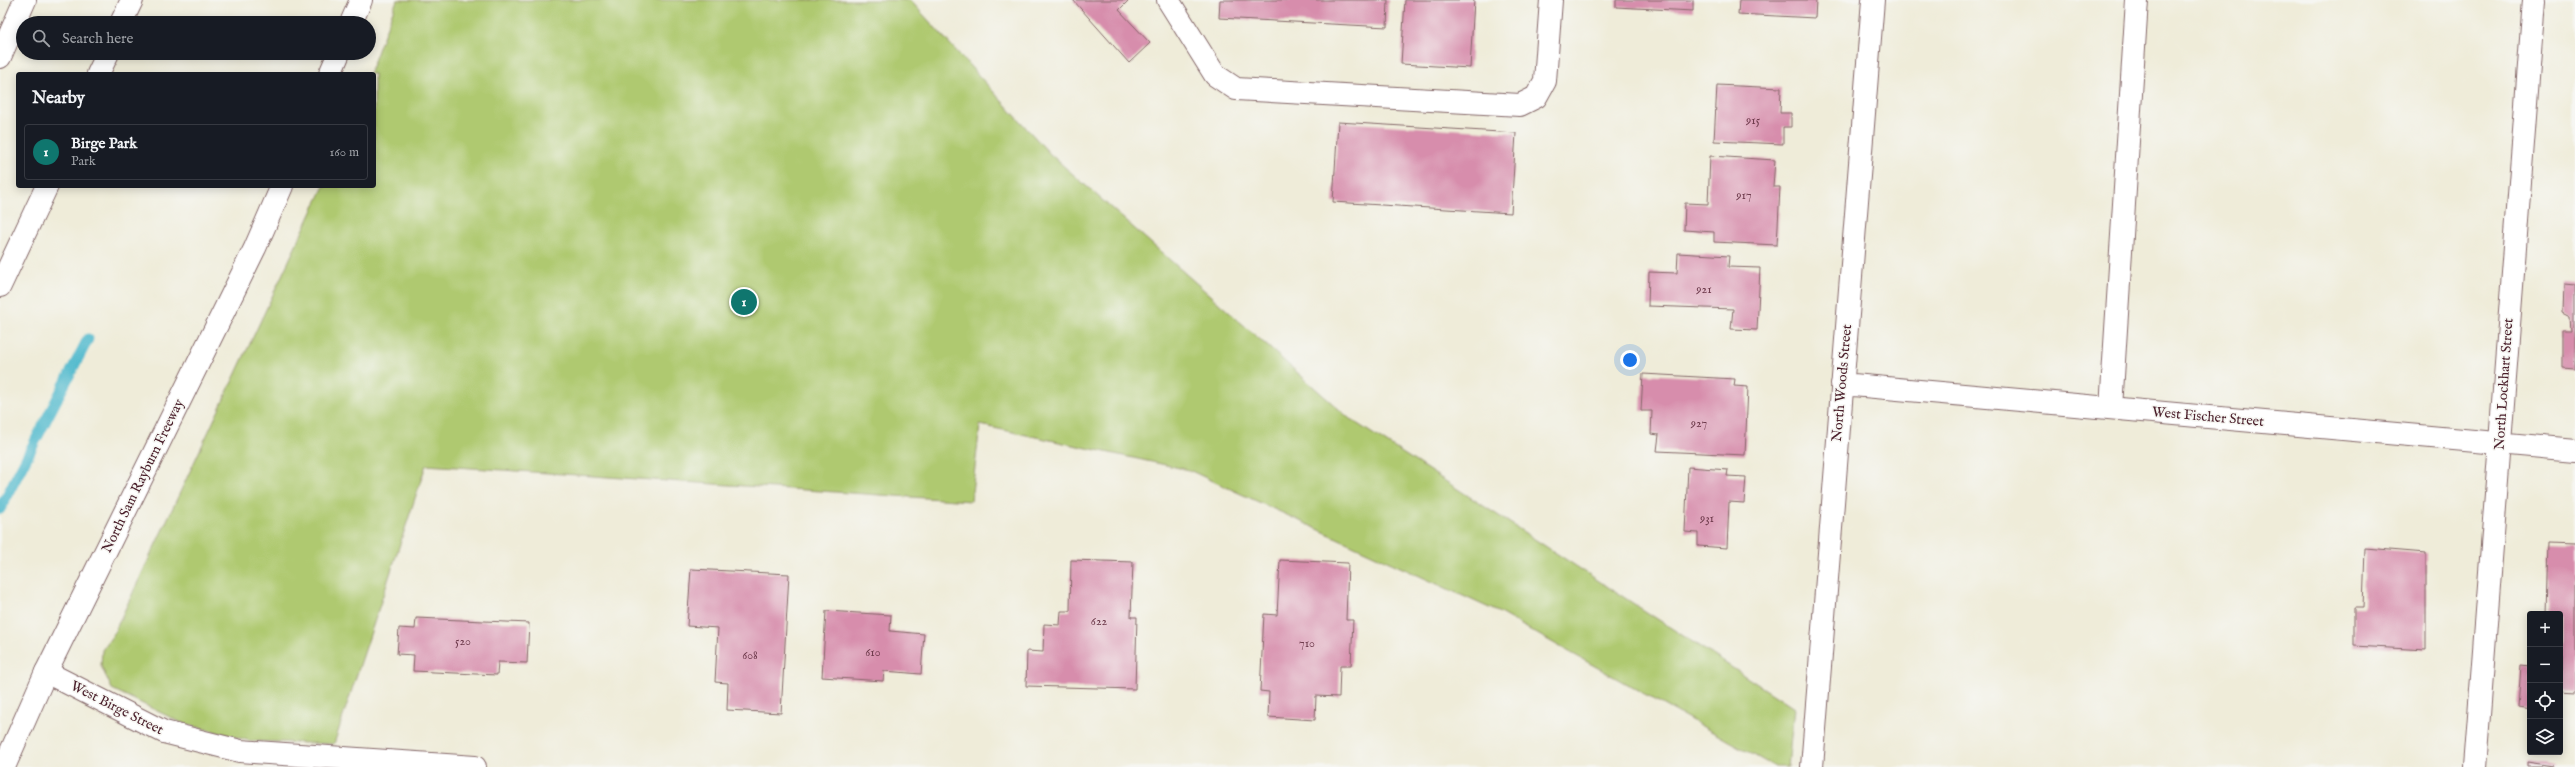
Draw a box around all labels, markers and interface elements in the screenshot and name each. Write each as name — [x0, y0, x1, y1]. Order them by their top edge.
search box — [16, 16, 376, 60]
icon: search — [30, 27, 52, 49]
text: Search here — [62, 29, 133, 48]
text: Nearby — [32, 88, 85, 109]
house number: 915 — [1745, 113, 1761, 128]
text: Birge Park — [71, 134, 137, 153]
text: 1 — [44, 144, 48, 161]
text: 160 m — [329, 144, 359, 161]
text: Park — [71, 153, 96, 170]
house number: 917 — [1735, 188, 1752, 203]
house number: 921 — [1695, 282, 1712, 297]
pin: 1 — [731, 287, 757, 317]
street label: North Lockhart Street — [2490, 317, 2518, 451]
street label: North Woods Street — [1828, 323, 1856, 442]
your location — [1620, 350, 1640, 370]
street label: North Sam Rayburn Freeway — [98, 396, 188, 556]
street label: West Fischer Street — [2151, 403, 2265, 431]
house number: 927 — [1690, 416, 1707, 431]
house number: 931 — [1699, 511, 1714, 526]
map controls — [2527, 611, 2563, 755]
button: + — [2527, 611, 2563, 647]
house number: 622 — [1091, 614, 1108, 629]
house number: 520 — [455, 634, 471, 649]
house number: 710 — [1299, 636, 1315, 651]
house number: 610 — [865, 645, 881, 660]
button: − — [2527, 647, 2563, 683]
house number: 608 — [742, 648, 758, 663]
street label: West Birge Street — [68, 677, 167, 739]
button: locate — [2527, 683, 2563, 719]
button: layers — [2527, 719, 2563, 755]

